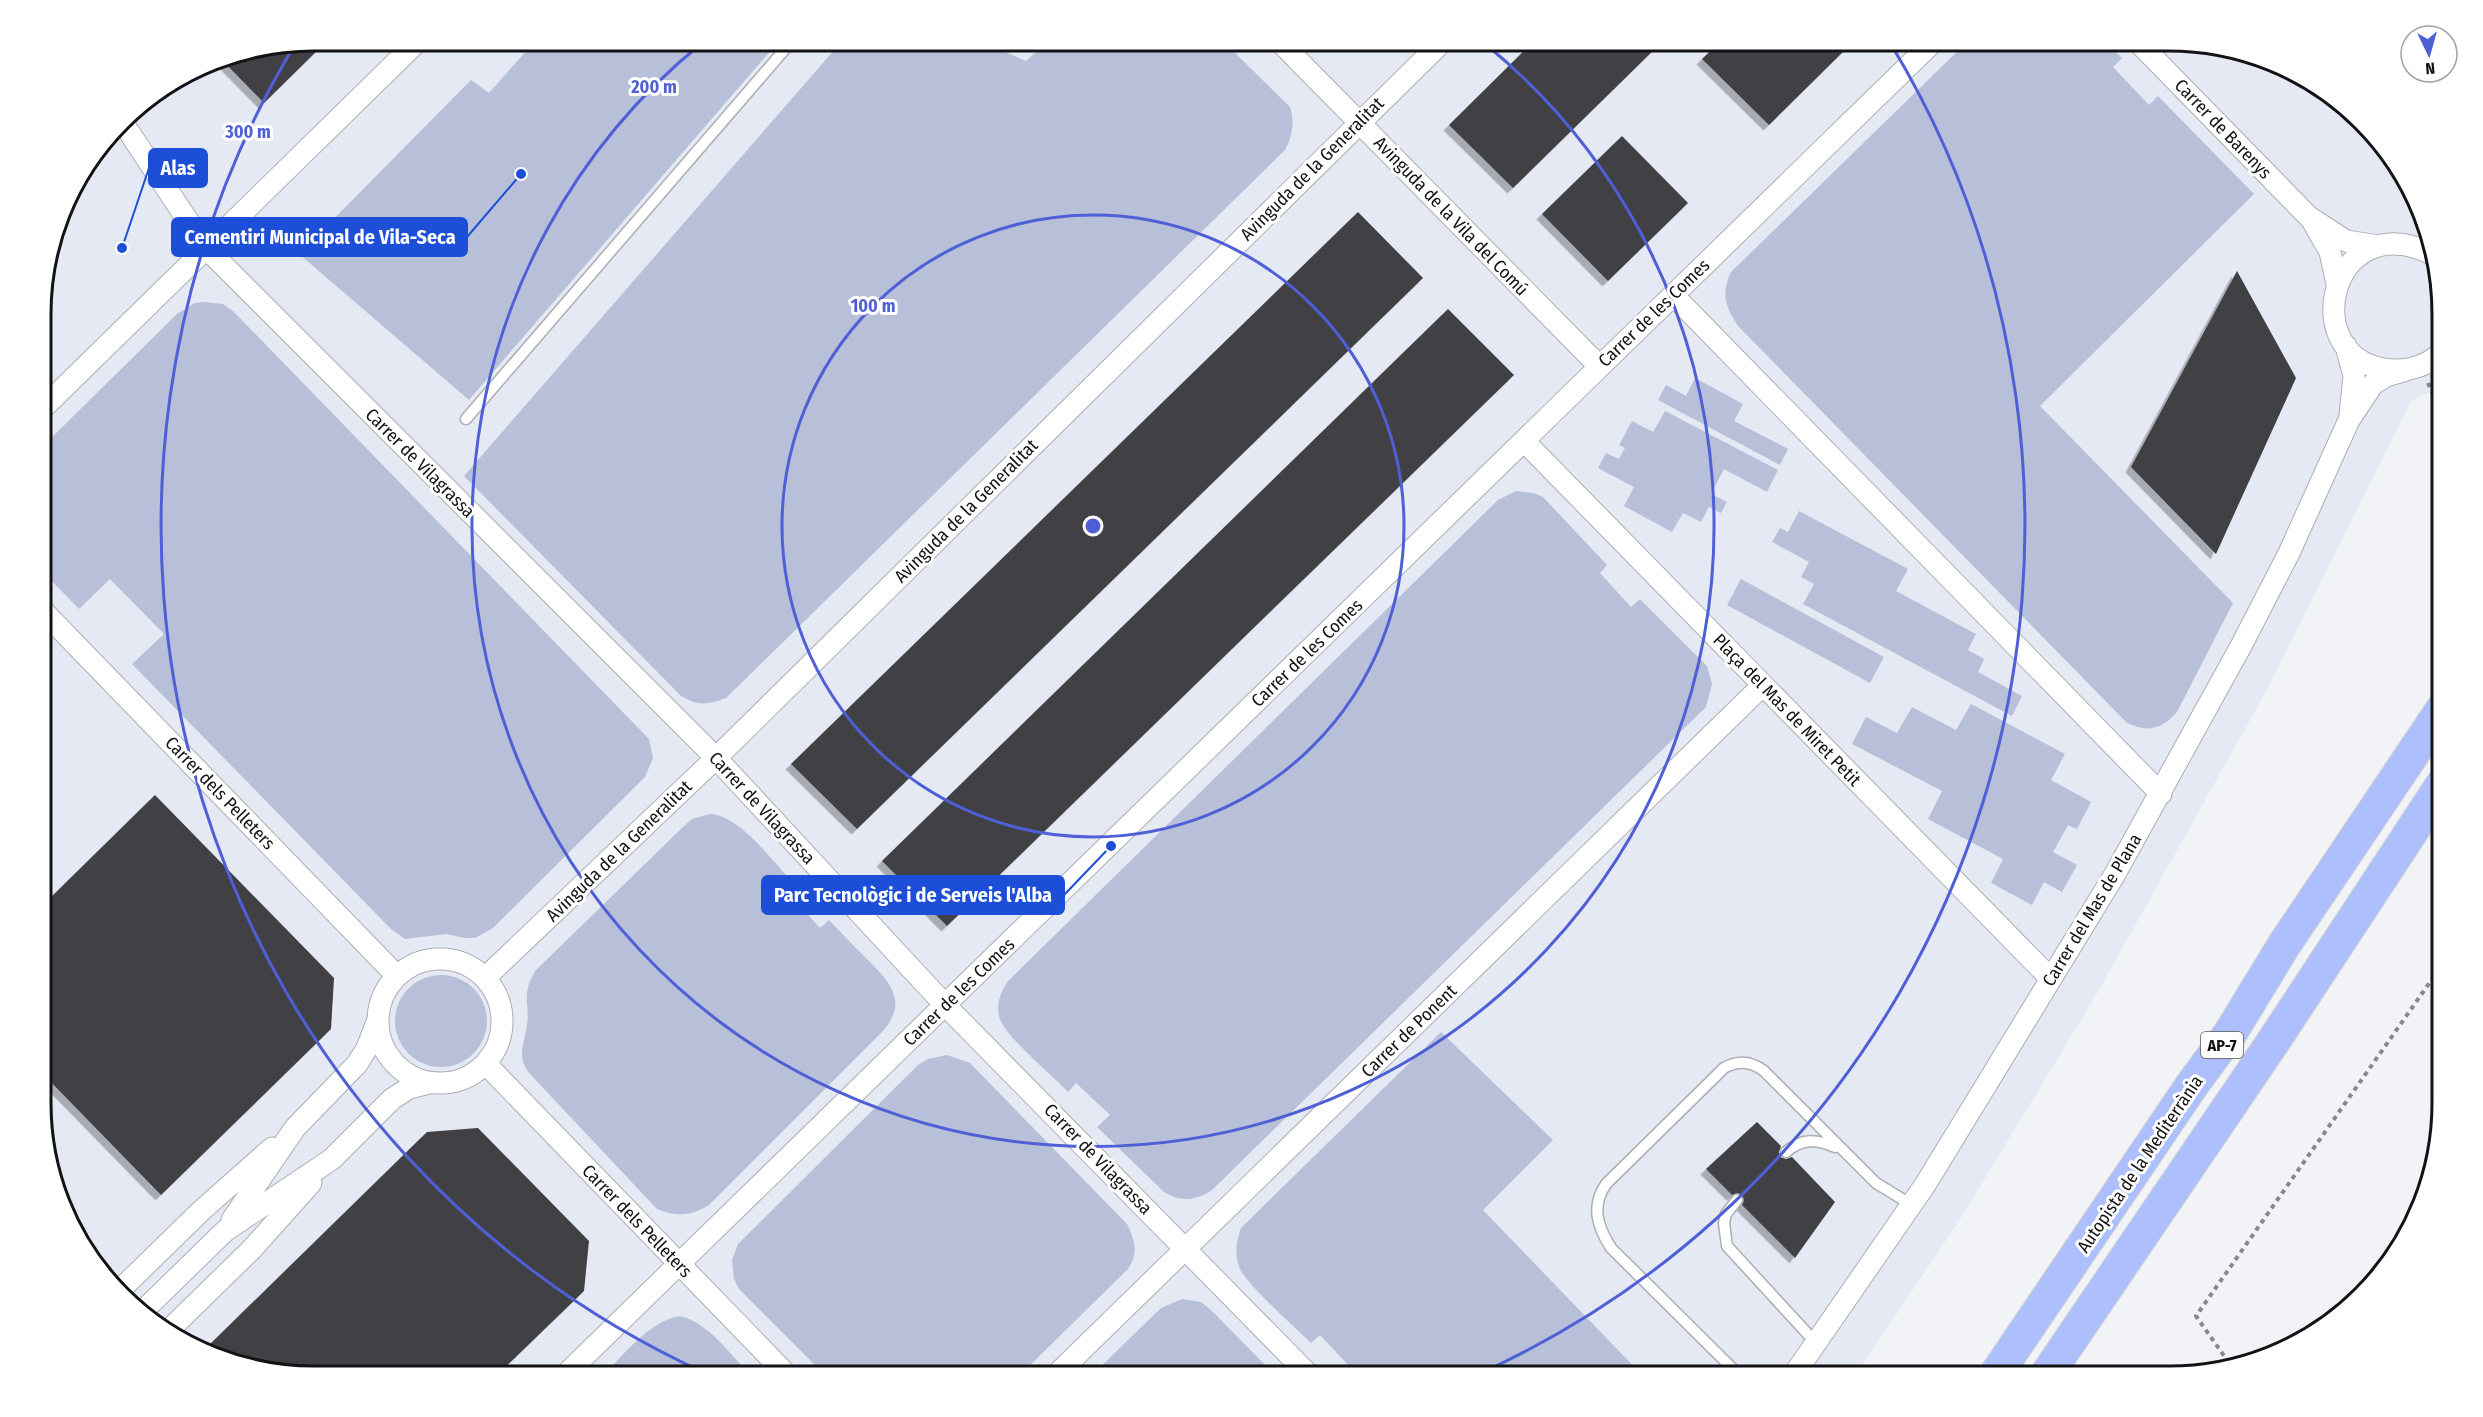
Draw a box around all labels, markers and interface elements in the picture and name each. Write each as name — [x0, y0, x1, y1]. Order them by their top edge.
north arrow — [2399, 24, 2459, 84]
text: N — [2425, 59, 2436, 78]
street label: Carrer de Barenys — [2170, 74, 2276, 184]
text: 200 m — [630, 76, 677, 98]
street label: Avinguda de la Generalitat — [1236, 93, 1388, 245]
text: 300 m — [224, 121, 271, 143]
street label: Avinguda de la Vila del Comú — [1369, 132, 1533, 300]
callout: Alas — [149, 149, 207, 187]
text: Alas — [160, 156, 196, 180]
callout: Cementiri Municipal de Vila-Seca — [172, 218, 467, 256]
text: Cementiri Municipal de Vila-Seca — [184, 225, 456, 249]
street label: Carrer de les Comes — [1594, 254, 1714, 372]
text: 100 m — [851, 295, 895, 317]
street label: Carrer de Vilagrassa — [361, 404, 479, 522]
street label: Avinguda de la Generalitat — [890, 435, 1042, 587]
centre of rings — [1083, 516, 1103, 536]
street label: Carrer de les Comes — [1247, 594, 1367, 712]
street label: Plaça del Mas de Miret Petit — [1709, 629, 1866, 791]
street label: Carrer dels Pelleters — [160, 732, 280, 854]
street label: Carrer de Vilagrassa — [704, 747, 820, 869]
street label: Avinguda de la Generalitat — [542, 776, 697, 926]
street label: Carrer del Mas de Plana — [2038, 830, 2146, 990]
callout: Parc Tecnològic i de Serveis l'Alba — [762, 876, 1064, 914]
text: Parc Tecnològic i de Serveis l'Alba — [774, 883, 1052, 907]
street label: Carrer de les Comes — [899, 933, 1019, 1051]
street label: Carrer de Ponent — [1357, 980, 1461, 1082]
road number: AP-7 — [2201, 1032, 2243, 1058]
street label: Autopista de la Mediterrània — [2072, 1071, 2208, 1257]
street label: Carrer de Vilagrassa — [1039, 1099, 1157, 1219]
street label: Carrer dels Pelleters — [577, 1160, 697, 1282]

